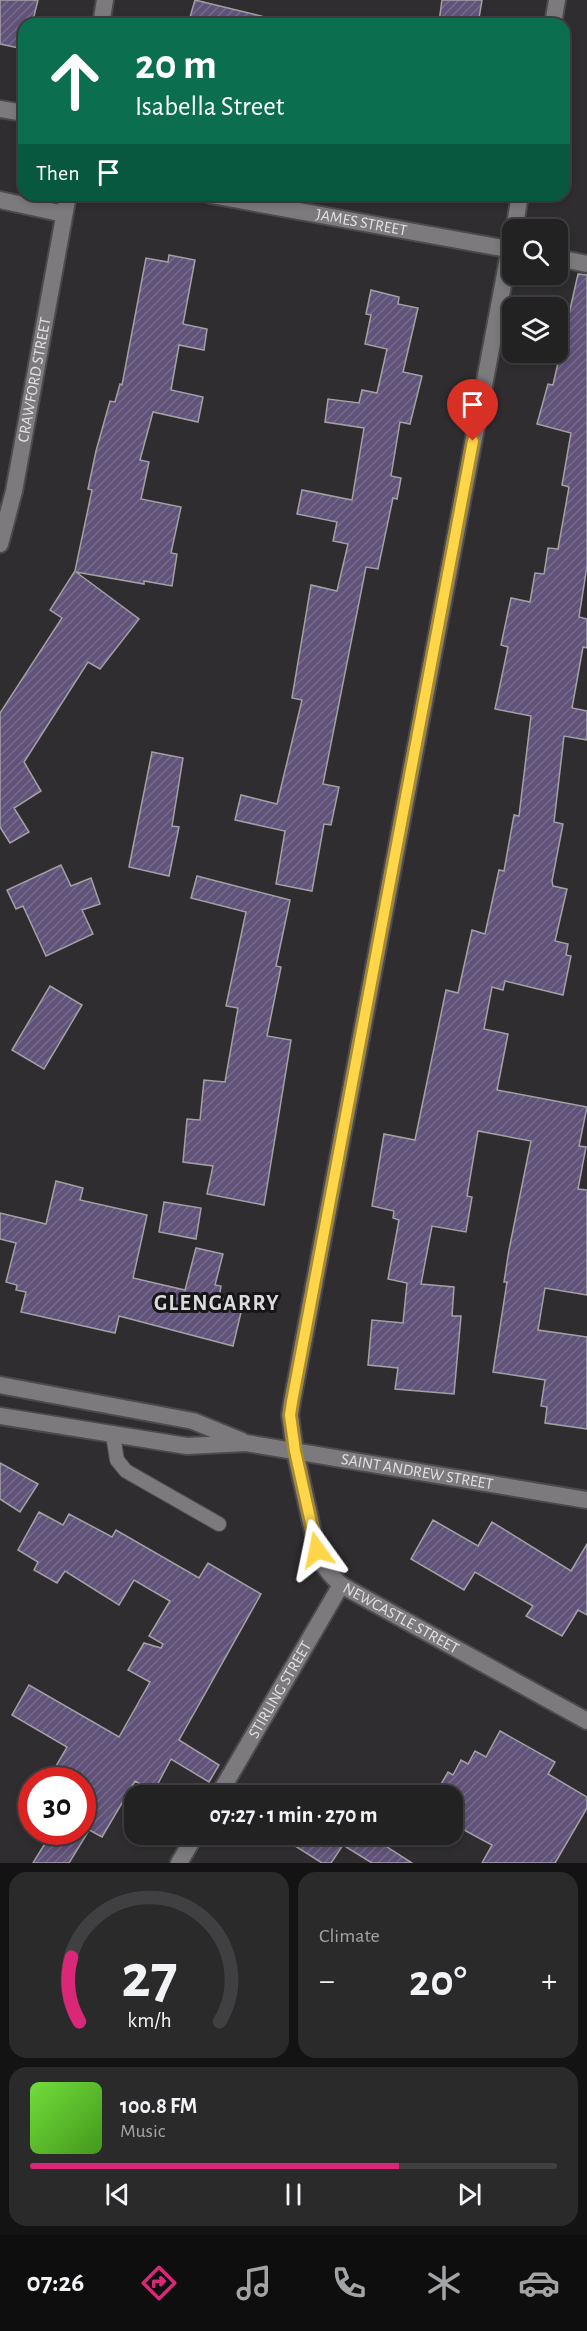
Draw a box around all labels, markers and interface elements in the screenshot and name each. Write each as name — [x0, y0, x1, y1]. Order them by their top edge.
icon: ahead — [36, 42, 114, 120]
text: 20 m — [135, 44, 217, 86]
text: Isabella Street — [135, 93, 284, 120]
icon: arrive — [92, 156, 125, 189]
text: Then — [36, 162, 80, 184]
street label: JAMES STREET — [315, 206, 408, 239]
map controls — [502, 219, 568, 363]
button: search — [502, 219, 568, 285]
button: layers — [502, 297, 568, 363]
street label: CRAWFORD STREET — [15, 316, 54, 443]
pin — [447, 379, 498, 441]
icon: arrive — [456, 388, 489, 421]
district label: GLENGARRY — [154, 1292, 280, 1314]
street label: SAINT ANDREW STREET — [340, 1451, 494, 1492]
position arrow — [285, 1518, 349, 1582]
street label: NEWCASTLE STREET — [340, 1580, 462, 1657]
street label: STIRLING STREET — [245, 1638, 315, 1741]
speed limit sign: 30 — [18, 1767, 96, 1845]
text: 07:27 · 1 min · 270 m — [209, 1804, 378, 1826]
text: Climate — [319, 1926, 380, 1946]
text: 27 — [121, 1946, 177, 2008]
text: 20° — [409, 1959, 467, 2004]
text: − — [319, 1965, 335, 1998]
text: + — [541, 1965, 557, 1998]
text: km/h — [127, 2010, 171, 2031]
text: 100.8 FM — [120, 2095, 197, 2117]
text: Music — [120, 2121, 166, 2141]
icon: previous — [101, 2178, 134, 2211]
icon: pause — [277, 2178, 310, 2211]
icon: next — [453, 2178, 486, 2211]
icon: directions — [138, 2262, 180, 2304]
icon: music — [233, 2262, 275, 2304]
icon: phone — [328, 2262, 370, 2304]
icon: climate — [423, 2262, 465, 2304]
icon: car — [518, 2262, 560, 2304]
text: 07:26 — [27, 2269, 84, 2296]

